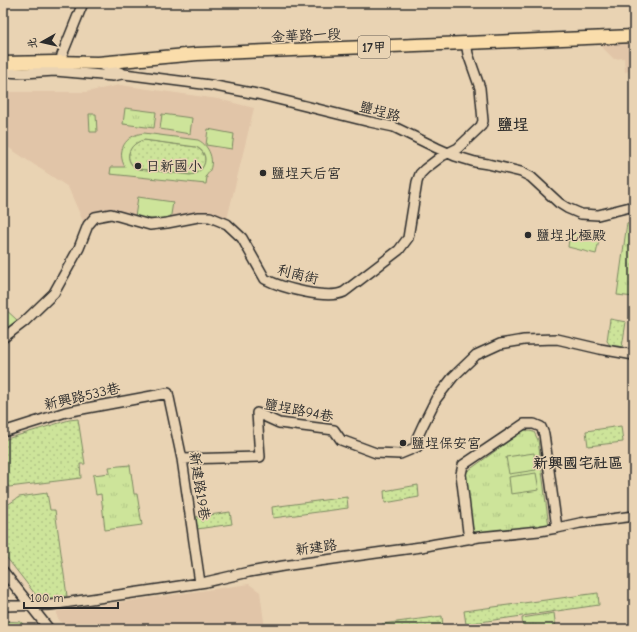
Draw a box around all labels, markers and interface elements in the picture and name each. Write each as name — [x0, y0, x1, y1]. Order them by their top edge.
north arrow — [22, 22, 62, 62]
street label: 金華路一段 — [271, 25, 341, 46]
road number: 17甲 — [358, 36, 390, 58]
text: 北 — [25, 37, 40, 50]
street label: 鹽埕路 — [357, 98, 402, 125]
district label: 鹽埕 — [497, 116, 529, 134]
place label: 日新國小 — [146, 158, 202, 175]
marker: 日新國小 — [133, 161, 143, 171]
place label: 鹽埕天后宮 — [271, 165, 341, 182]
marker: 鹽埕天后宮 — [258, 168, 268, 178]
place label: 鹽埕北極殿 — [536, 227, 606, 244]
marker: 鹽埕北極殿 — [523, 230, 533, 240]
street label: 利南街 — [275, 261, 320, 288]
street label: 新興路533巷 — [42, 379, 123, 414]
street label: 鹽埕路94巷 — [263, 395, 336, 426]
place label: 鹽埕保安宮 — [411, 435, 481, 452]
marker: 鹽埕保安宮 — [398, 438, 408, 448]
street label: 新建路19巷 — [186, 451, 213, 522]
district label: 新興國宅社區 — [533, 454, 623, 472]
street label: 新建路 — [294, 536, 338, 559]
scale bar — [24, 584, 118, 610]
text: 100 m — [30, 591, 63, 605]

